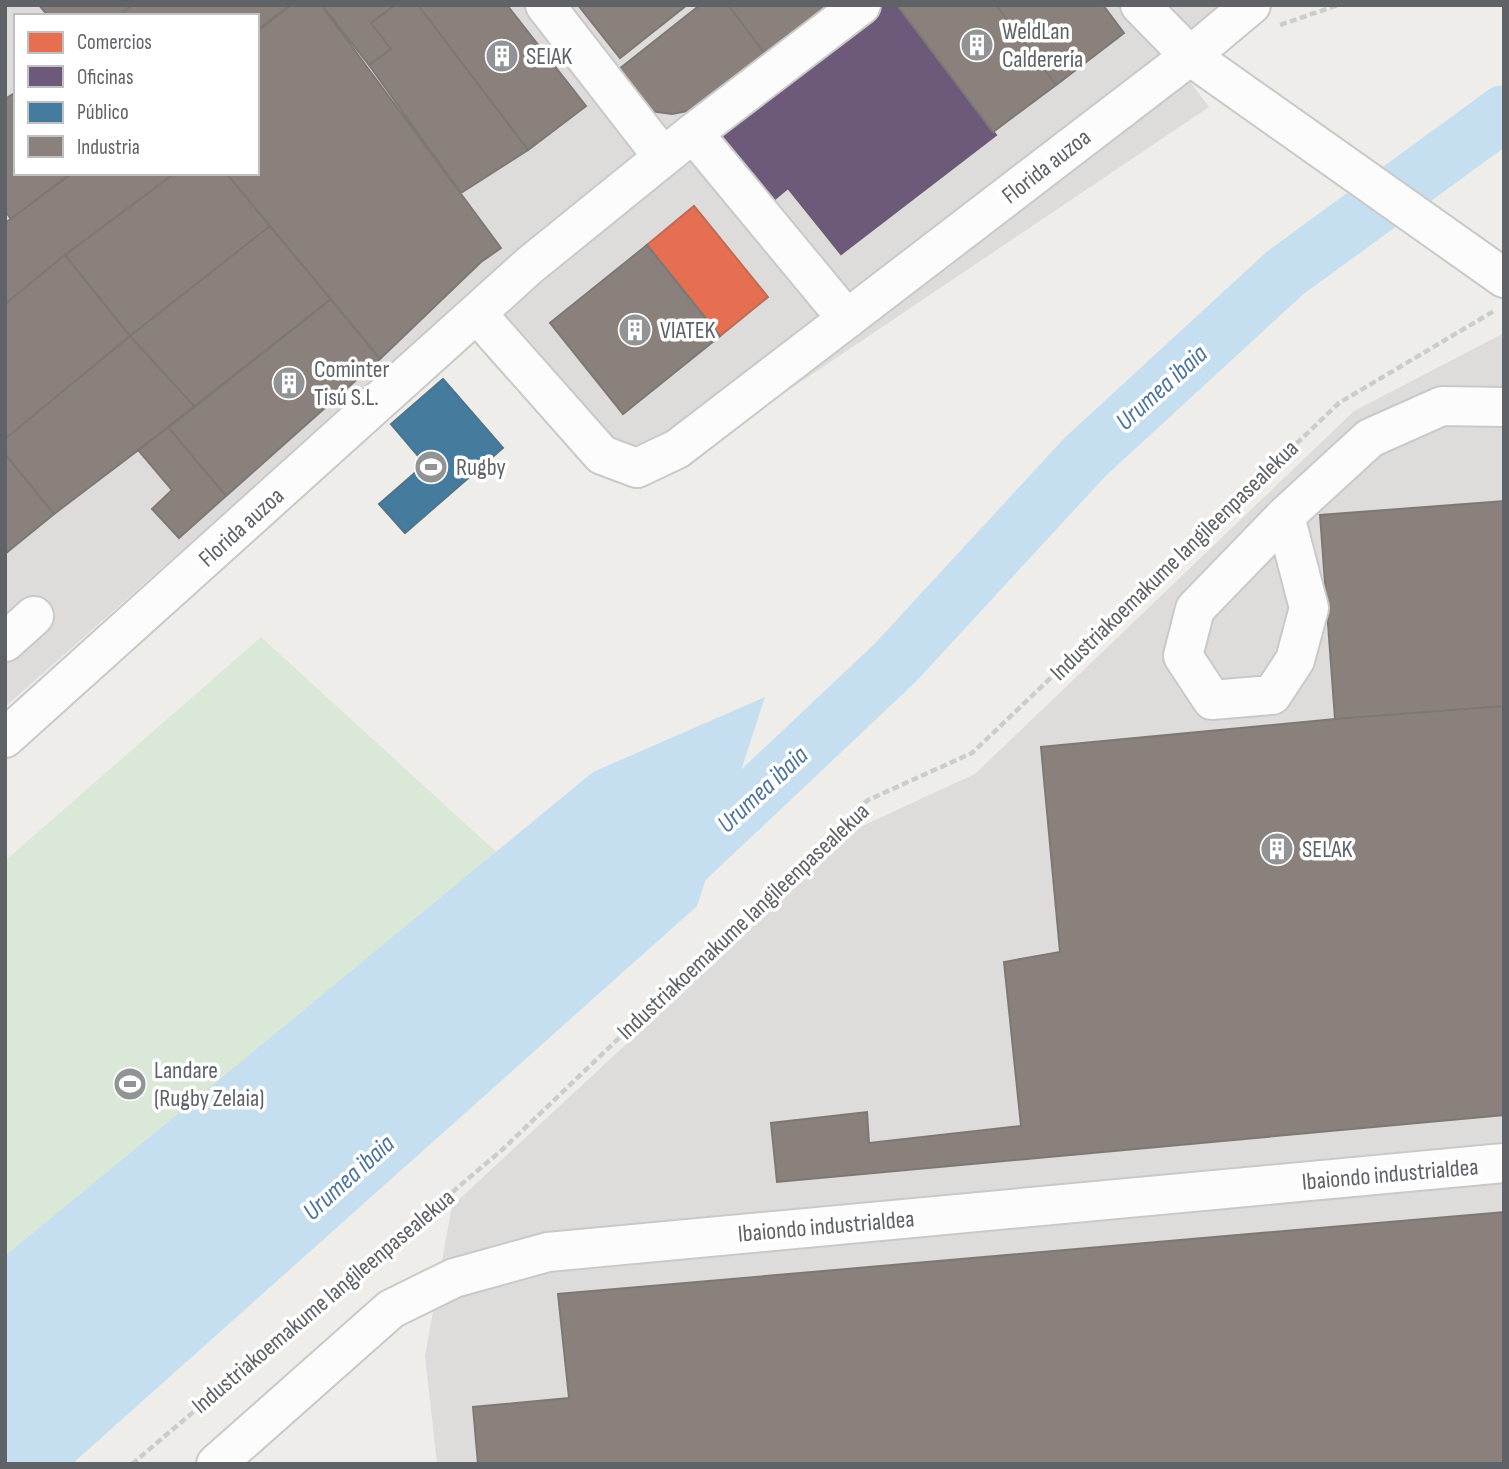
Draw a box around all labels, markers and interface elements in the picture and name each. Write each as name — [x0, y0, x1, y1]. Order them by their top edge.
legend — [14, 14, 259, 175]
place label: WeldLan Calderería — [1002, 17, 1083, 74]
building icon: WeldLan Calderería — [958, 26, 996, 64]
text: Comercios — [77, 30, 152, 55]
building icon: SEIAK — [483, 37, 521, 75]
place label: SEIAK — [526, 42, 572, 71]
text: Oficinas — [77, 65, 133, 90]
text: Público — [77, 100, 129, 125]
street label: Florida auzoa — [996, 123, 1096, 210]
text: Industria — [77, 135, 140, 160]
building icon: VIATEK — [616, 311, 654, 349]
place label: VIATEK — [660, 316, 716, 345]
water label: Urumea ibaia — [1110, 339, 1215, 437]
place label: Cominter Tisú S.L. — [314, 355, 389, 412]
building icon: Cominter Tisú S.L. — [270, 364, 308, 402]
street label: Industriakoemakume langileenpasealekua — [1044, 434, 1305, 687]
sports icon: Rugby — [412, 448, 450, 486]
place label: Rugby — [456, 453, 506, 482]
street label: Florida auzoa — [193, 482, 290, 573]
water label: Urumea ibaia — [711, 740, 815, 840]
street label: Industriakoemakume langileenpasealekua — [611, 797, 875, 1046]
building icon: SELAK — [1258, 830, 1296, 868]
place label: SELAK — [1302, 835, 1353, 864]
place label: Landare (Rugby Zelaia) — [154, 1056, 264, 1113]
sports icon: Landare (Rugby Zelaia) — [111, 1065, 149, 1103]
water label: Urumea ibaia — [297, 1129, 402, 1227]
street label: Ibaiondo industrialdea — [1301, 1152, 1480, 1197]
street label: Industriakoemakume langileenpasealekua — [186, 1183, 461, 1420]
street label: Ibaiondo industrialdea — [737, 1204, 916, 1249]

